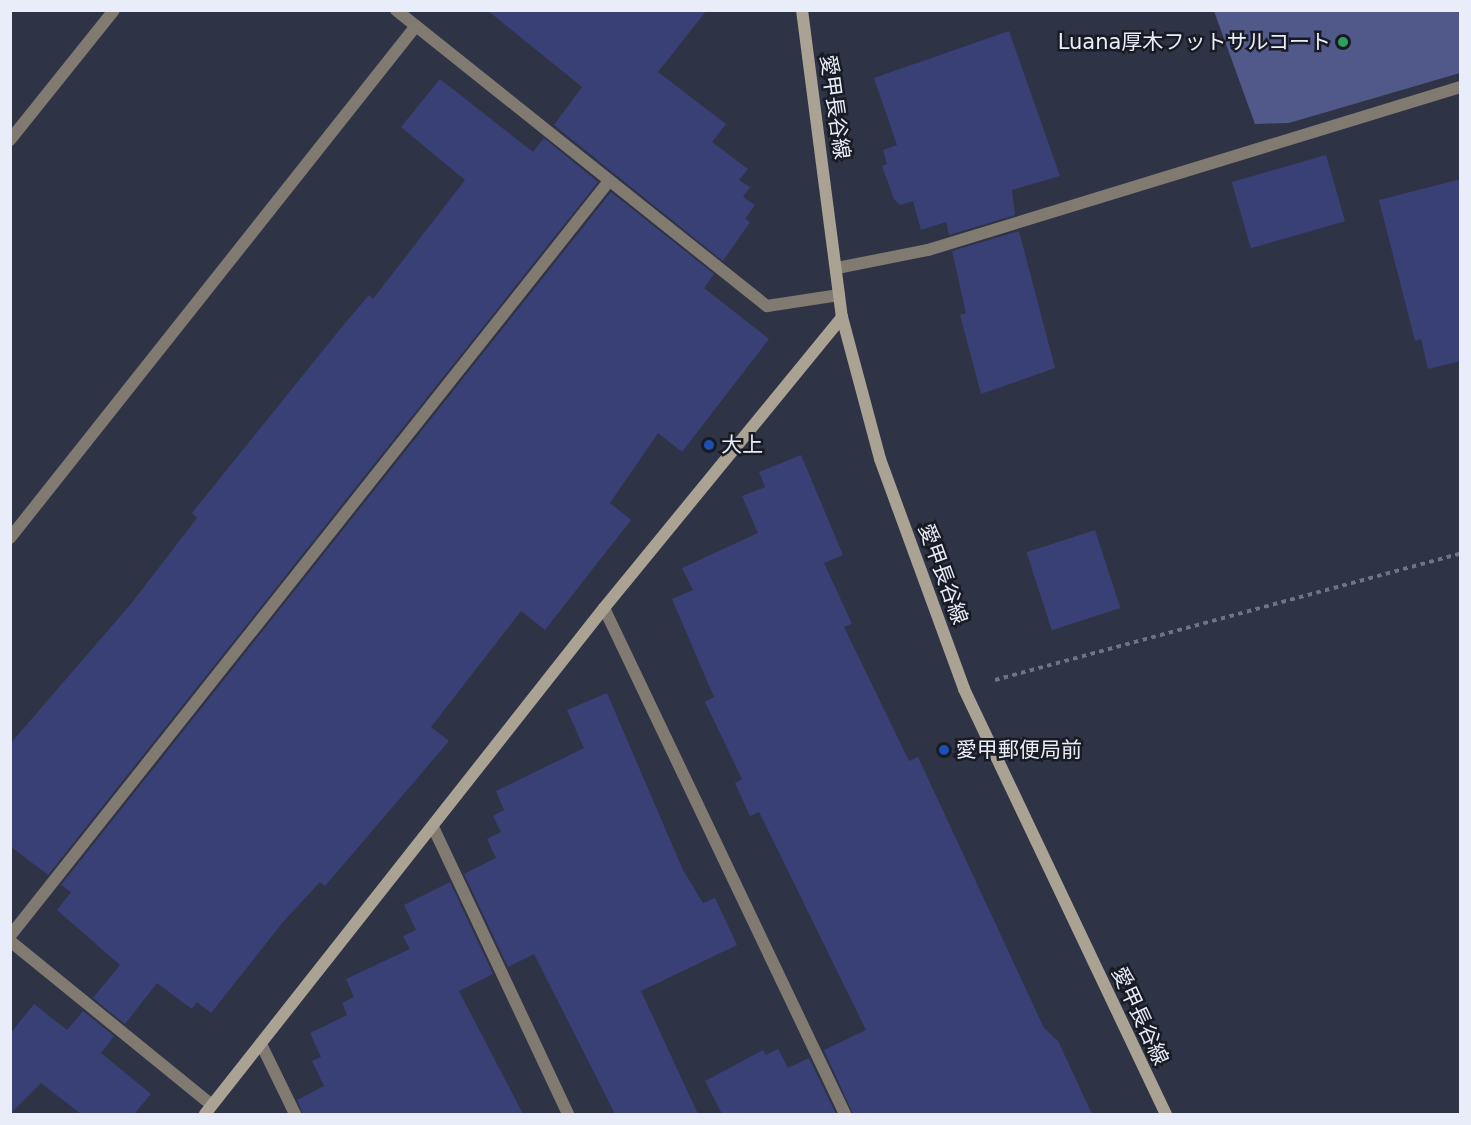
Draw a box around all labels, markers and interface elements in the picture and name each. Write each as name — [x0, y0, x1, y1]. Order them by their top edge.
place label: Luana厚木フットサルコート — [1057, 29, 1331, 55]
marker: Luana厚木フットサルコート — [1336, 35, 1350, 49]
street label: 愛甲長谷線 — [815, 53, 855, 161]
place label: 大上 — [721, 432, 763, 458]
marker: 大上 — [702, 438, 716, 452]
street label: 愛甲長谷線 — [913, 520, 973, 628]
place label: 愛甲郵便局前 — [956, 737, 1082, 763]
marker: 愛甲郵便局前 — [937, 743, 951, 757]
street label: 愛甲長谷線 — [1106, 963, 1174, 1069]

